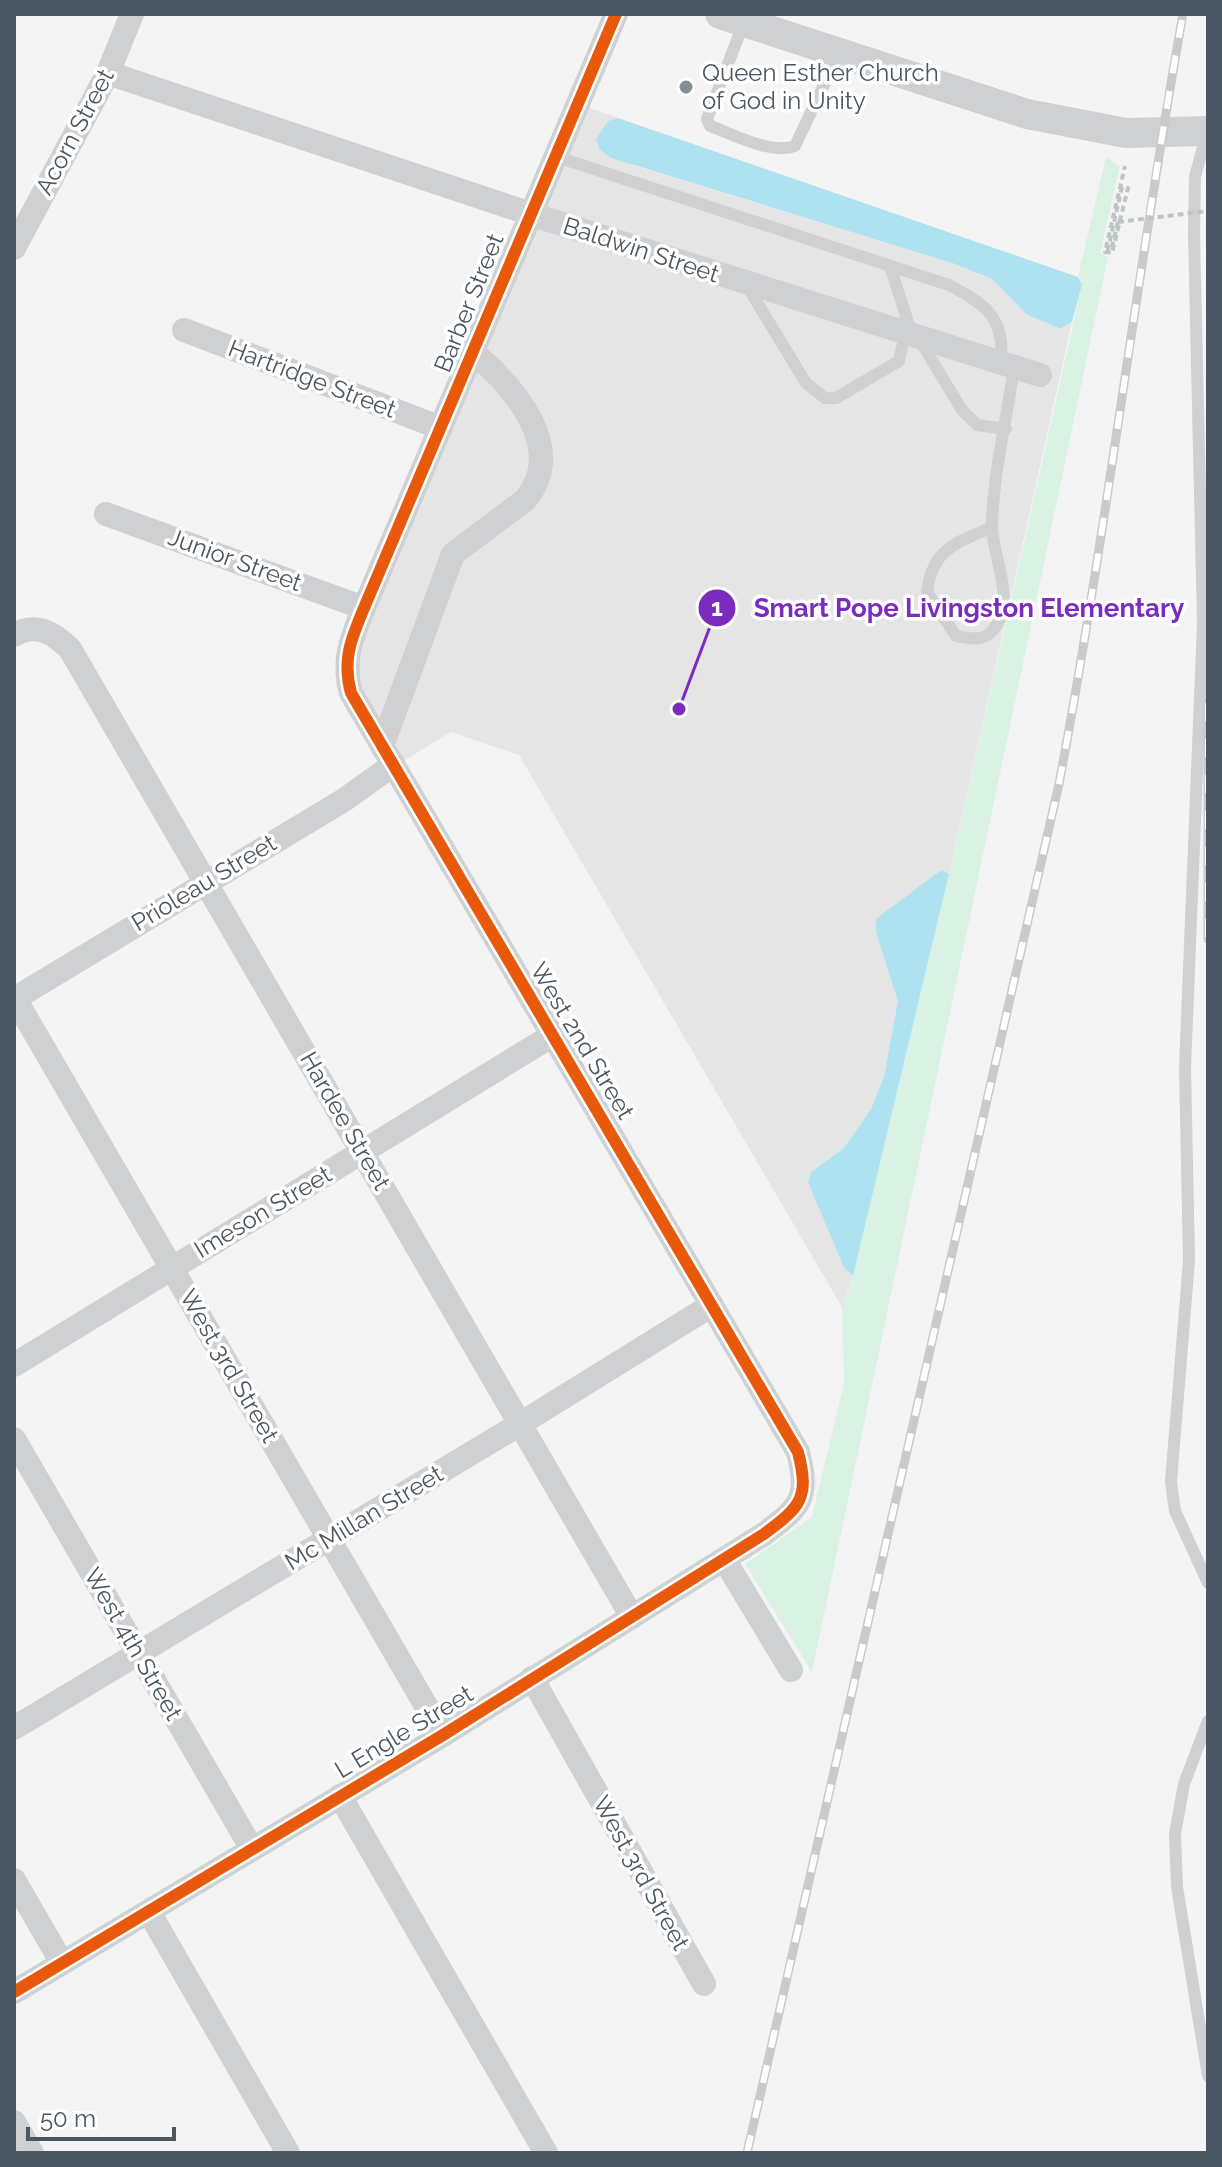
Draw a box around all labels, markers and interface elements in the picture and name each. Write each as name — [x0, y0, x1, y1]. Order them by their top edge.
place label: Queen Esther Church of God in Unity — [702, 58, 939, 115]
street label: Acorn Street — [29, 64, 120, 200]
marker: Queen Esther Church of God in Unity — [677, 78, 695, 96]
street label: Baldwin Street — [560, 211, 723, 288]
street label: Barber Street — [428, 229, 509, 376]
street label: Hartridge Street — [224, 333, 400, 424]
street label: Junior Street — [165, 522, 306, 597]
callout: Smart Pope Livingston Elementary — [697, 583, 1200, 633]
text: 1 — [711, 593, 723, 622]
text: Smart Pope Livingston Elementary — [754, 593, 1184, 623]
street label: Prioleau Street — [126, 828, 281, 937]
street label: West 2nd Street — [524, 957, 641, 1124]
street label: Hardee Street — [294, 1047, 397, 1195]
street label: Imeson Street — [189, 1159, 336, 1264]
street label: West 3rd Street — [174, 1284, 285, 1447]
street label: Mc Millan Street — [279, 1459, 448, 1576]
street label: West 4th Street — [78, 1562, 189, 1725]
street label: L Engle Street — [329, 1679, 478, 1784]
street label: West 3rd Street — [587, 1791, 696, 1955]
scale bar — [28, 2091, 174, 2141]
text: 50 m — [40, 2104, 96, 2133]

